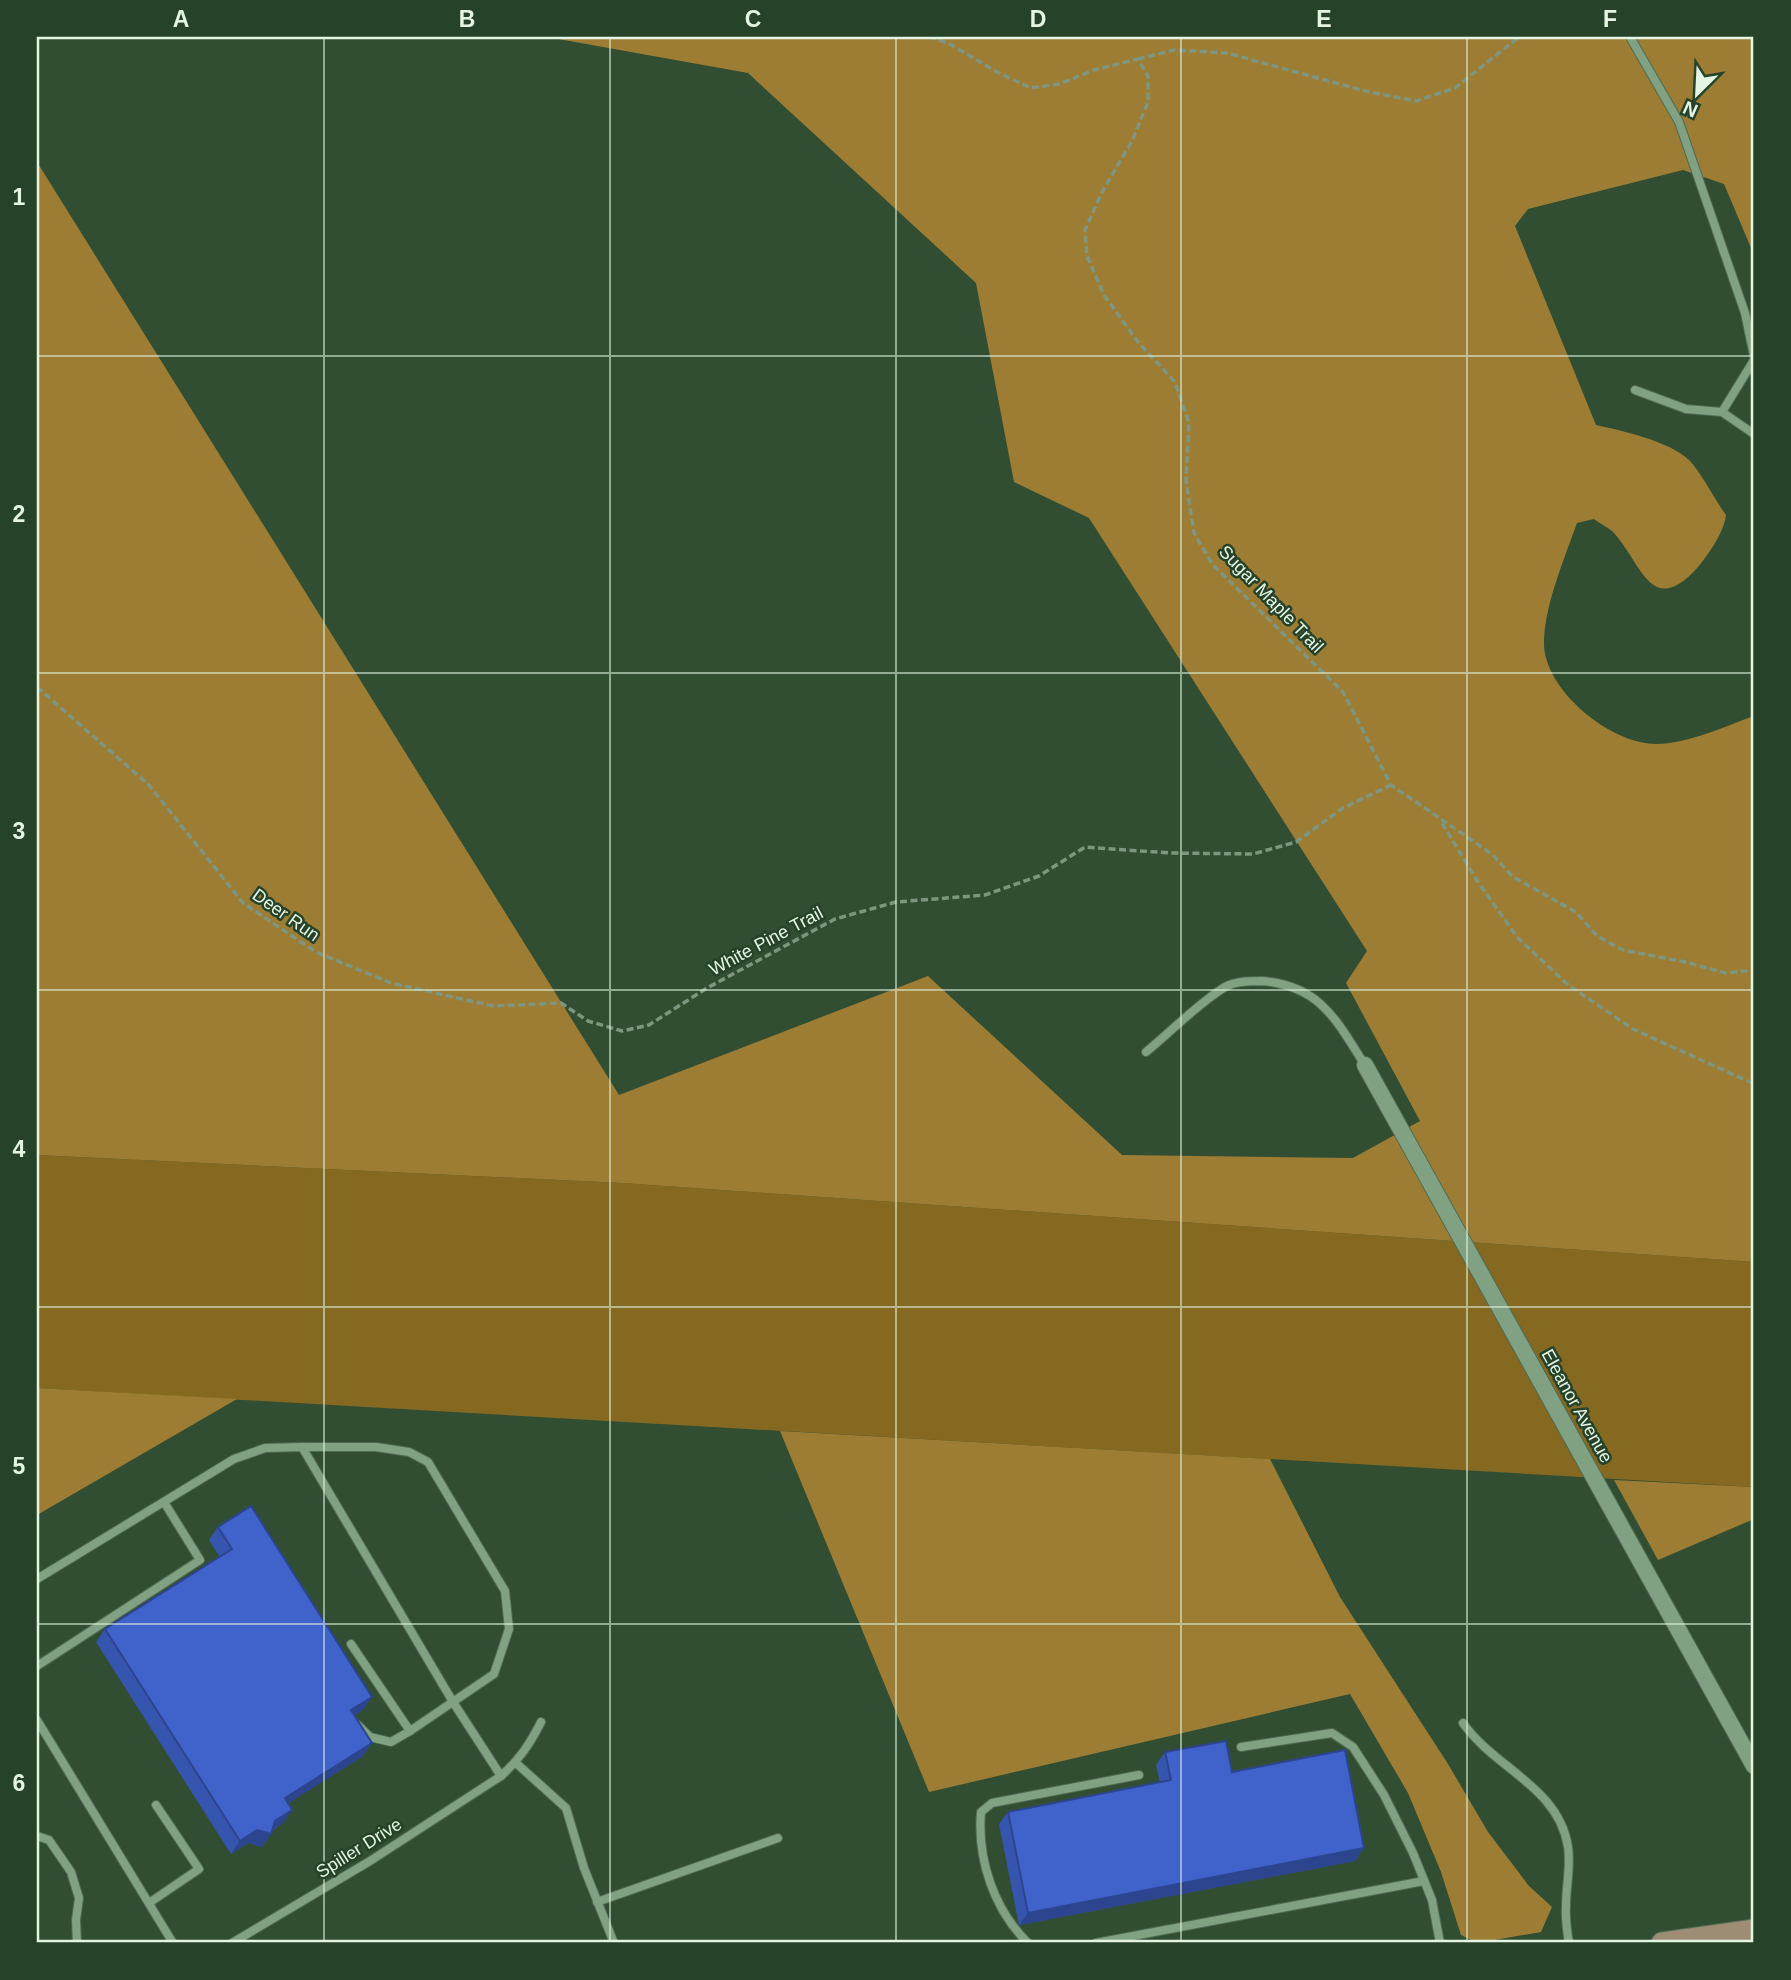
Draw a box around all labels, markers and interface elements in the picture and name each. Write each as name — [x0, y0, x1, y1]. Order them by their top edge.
text: A — [173, 6, 189, 32]
text: B — [459, 6, 475, 32]
text: C — [745, 6, 761, 32]
text: D — [1030, 6, 1046, 32]
text: E — [1316, 6, 1332, 32]
text: F — [1603, 6, 1617, 32]
north arrow — [1662, 60, 1732, 130]
text: N — [1680, 97, 1701, 121]
text: 1 — [13, 184, 26, 210]
text: 2 — [13, 501, 25, 527]
street label: Sugar Maple Trail — [1215, 541, 1327, 657]
text: 3 — [13, 818, 25, 844]
street label: Deer Run — [249, 885, 323, 945]
street label: White Pine Trail — [706, 903, 826, 979]
text: 4 — [13, 1136, 26, 1162]
street label: Eleanor Avenue — [1538, 1346, 1616, 1466]
text: 5 — [13, 1453, 26, 1479]
text: 6 — [13, 1770, 25, 1796]
street label: Spiller Drive — [313, 1814, 405, 1882]

